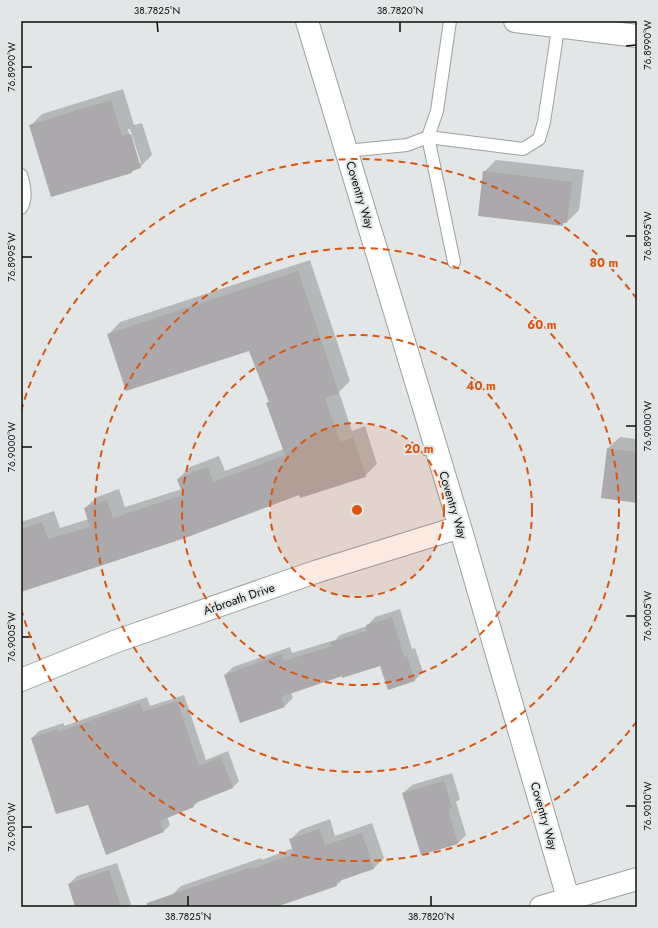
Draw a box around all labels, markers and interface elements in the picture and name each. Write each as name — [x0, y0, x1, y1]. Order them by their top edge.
text: 38.7825°N — [134, 3, 180, 18]
text: 38.7820°N — [377, 3, 423, 18]
text: 76.8990°W — [640, 20, 655, 70]
text: 76.8990°W — [4, 42, 19, 92]
street label: Coventry Way — [341, 159, 379, 232]
text: 76.8995°W — [640, 211, 655, 261]
text: 76.8995°W — [4, 232, 19, 282]
text: 80 m — [590, 254, 619, 272]
text: 60 m — [527, 316, 557, 334]
text: 40 m — [466, 377, 496, 395]
text: 76.9000°W — [640, 401, 655, 451]
text: 76.9000°W — [4, 422, 19, 472]
text: 20 m — [404, 440, 434, 458]
street label: Coventry Way — [434, 469, 472, 542]
centre of rings — [350, 503, 364, 517]
street label: Arbroath Drive — [201, 578, 277, 620]
text: 76.9005°W — [640, 591, 655, 641]
text: 76.9005°W — [4, 612, 19, 662]
street label: Coventry Way — [526, 780, 563, 853]
text: 76.9010°W — [640, 781, 655, 830]
text: 76.9010°W — [4, 802, 19, 851]
text: 38.7825°N — [165, 909, 211, 924]
text: 38.7820°N — [408, 909, 454, 924]

